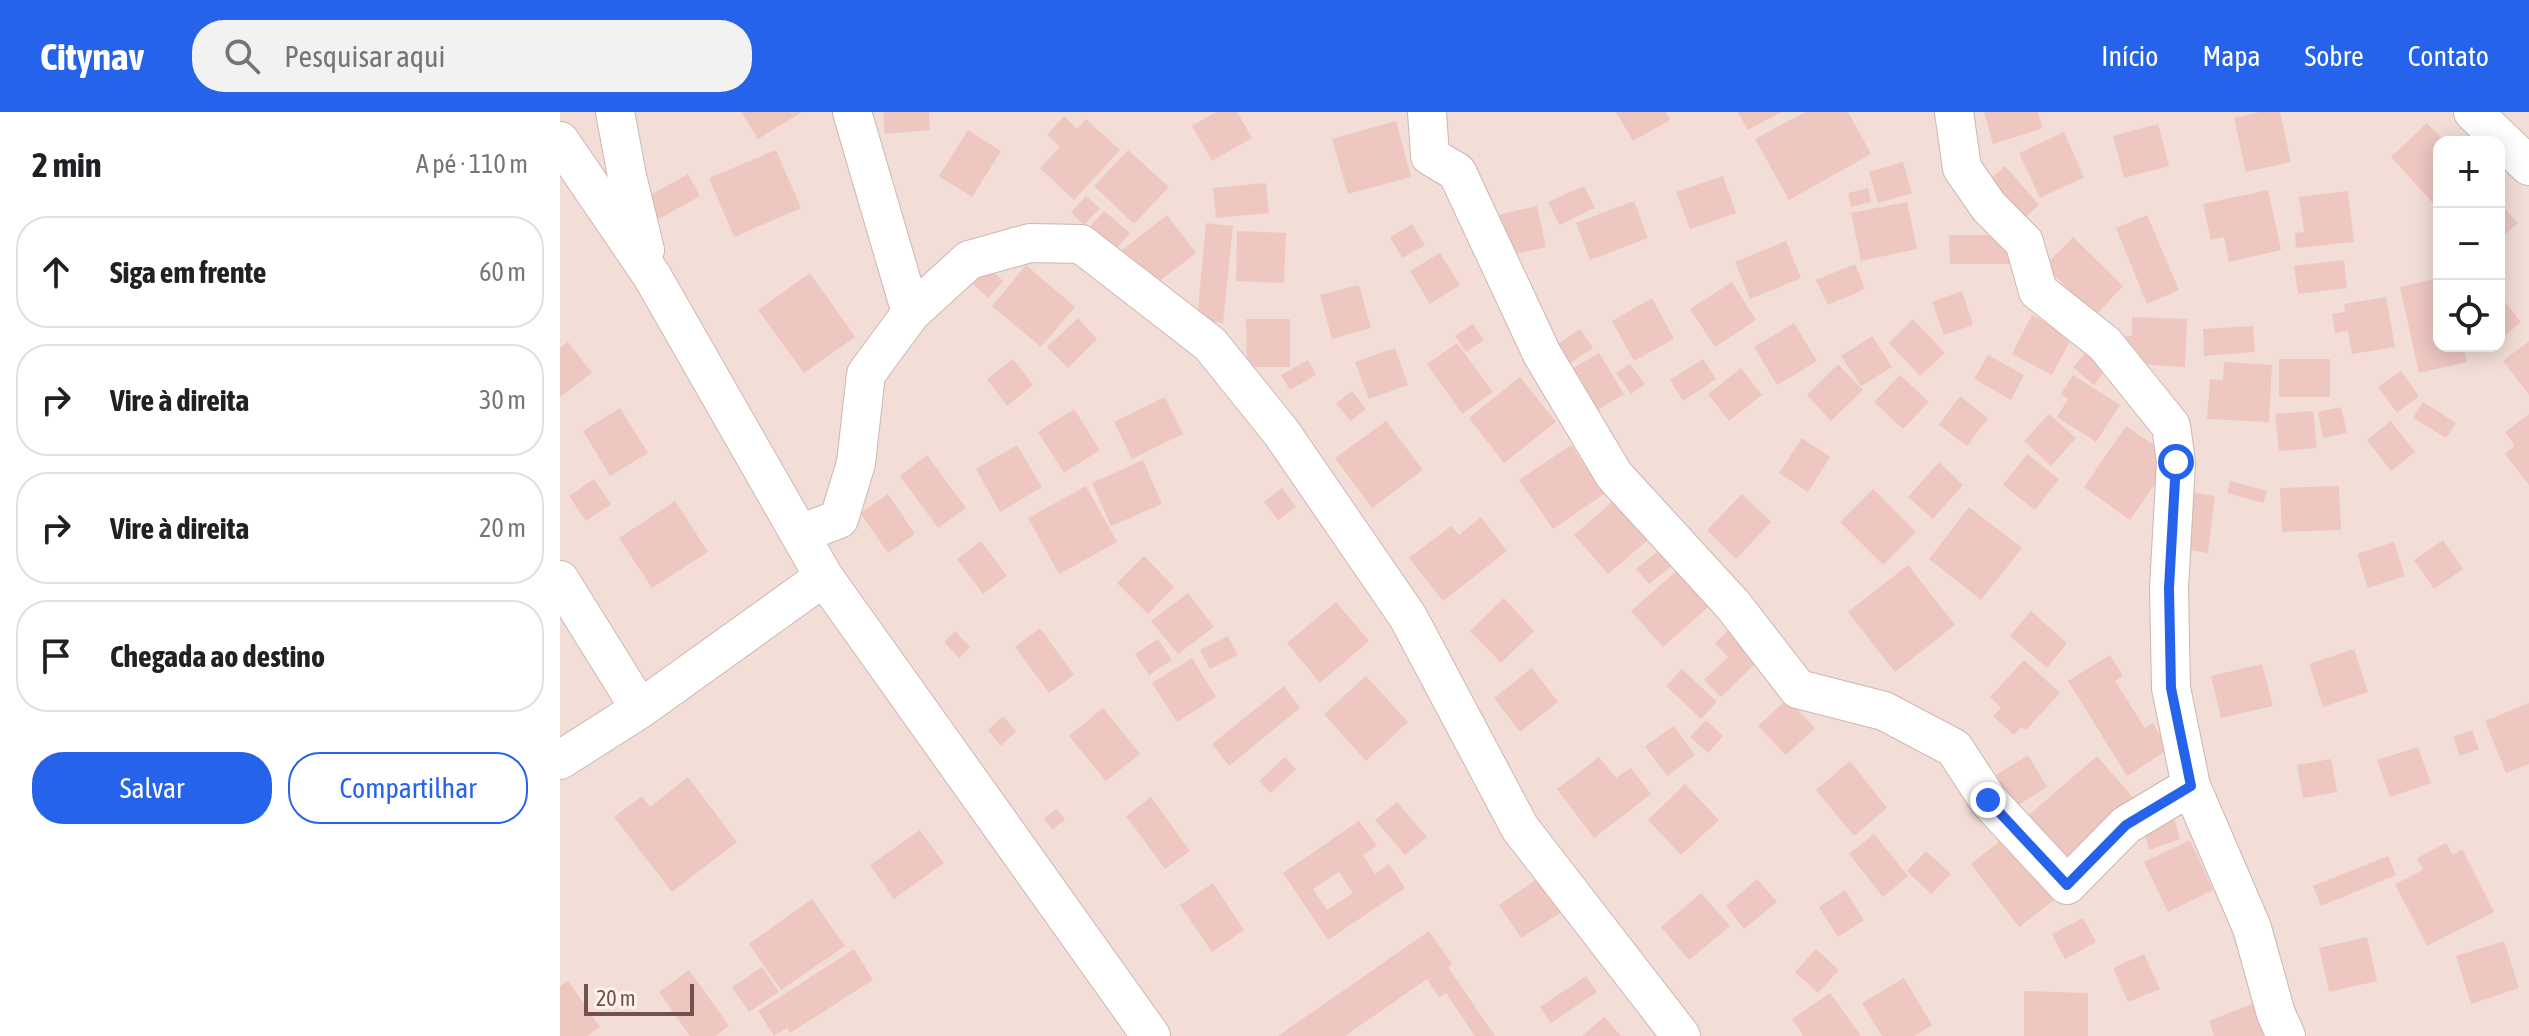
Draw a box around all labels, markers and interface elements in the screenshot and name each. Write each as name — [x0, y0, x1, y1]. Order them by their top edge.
search box — [192, 20, 752, 92]
icon: search — [220, 34, 264, 78]
text: Citynav — [40, 35, 144, 78]
text: Pesquisar aqui — [284, 39, 445, 73]
text: Início — [2101, 40, 2158, 72]
text: Mapa — [2202, 40, 2260, 72]
text: Sobre — [2304, 40, 2364, 72]
text: Contato — [2408, 40, 2489, 72]
map controls — [2433, 136, 2505, 352]
button: + — [2433, 136, 2505, 208]
text: 2 min — [32, 145, 101, 184]
text: A pé · 110 m — [416, 149, 528, 179]
button: − — [2433, 208, 2505, 280]
icon: ahead — [34, 250, 78, 294]
text: Siga em frente — [110, 255, 266, 289]
text: 60 m — [479, 257, 526, 287]
button: locate — [2433, 280, 2505, 352]
icon: right — [34, 378, 78, 422]
text: Vire à direita — [110, 383, 249, 417]
text: 30 m — [479, 385, 526, 415]
route start — [2158, 444, 2194, 480]
icon: right — [34, 506, 78, 550]
text: Vire à direita — [110, 511, 249, 545]
text: 20 m — [479, 513, 526, 543]
icon: arrive — [34, 634, 78, 678]
text: Chegada ao destino — [110, 639, 325, 673]
button: Salvar — [32, 752, 272, 824]
button: Compartilhar — [288, 752, 528, 824]
route end — [1970, 782, 2006, 818]
scale bar — [584, 980, 694, 1016]
text: 20 m — [596, 985, 636, 1011]

